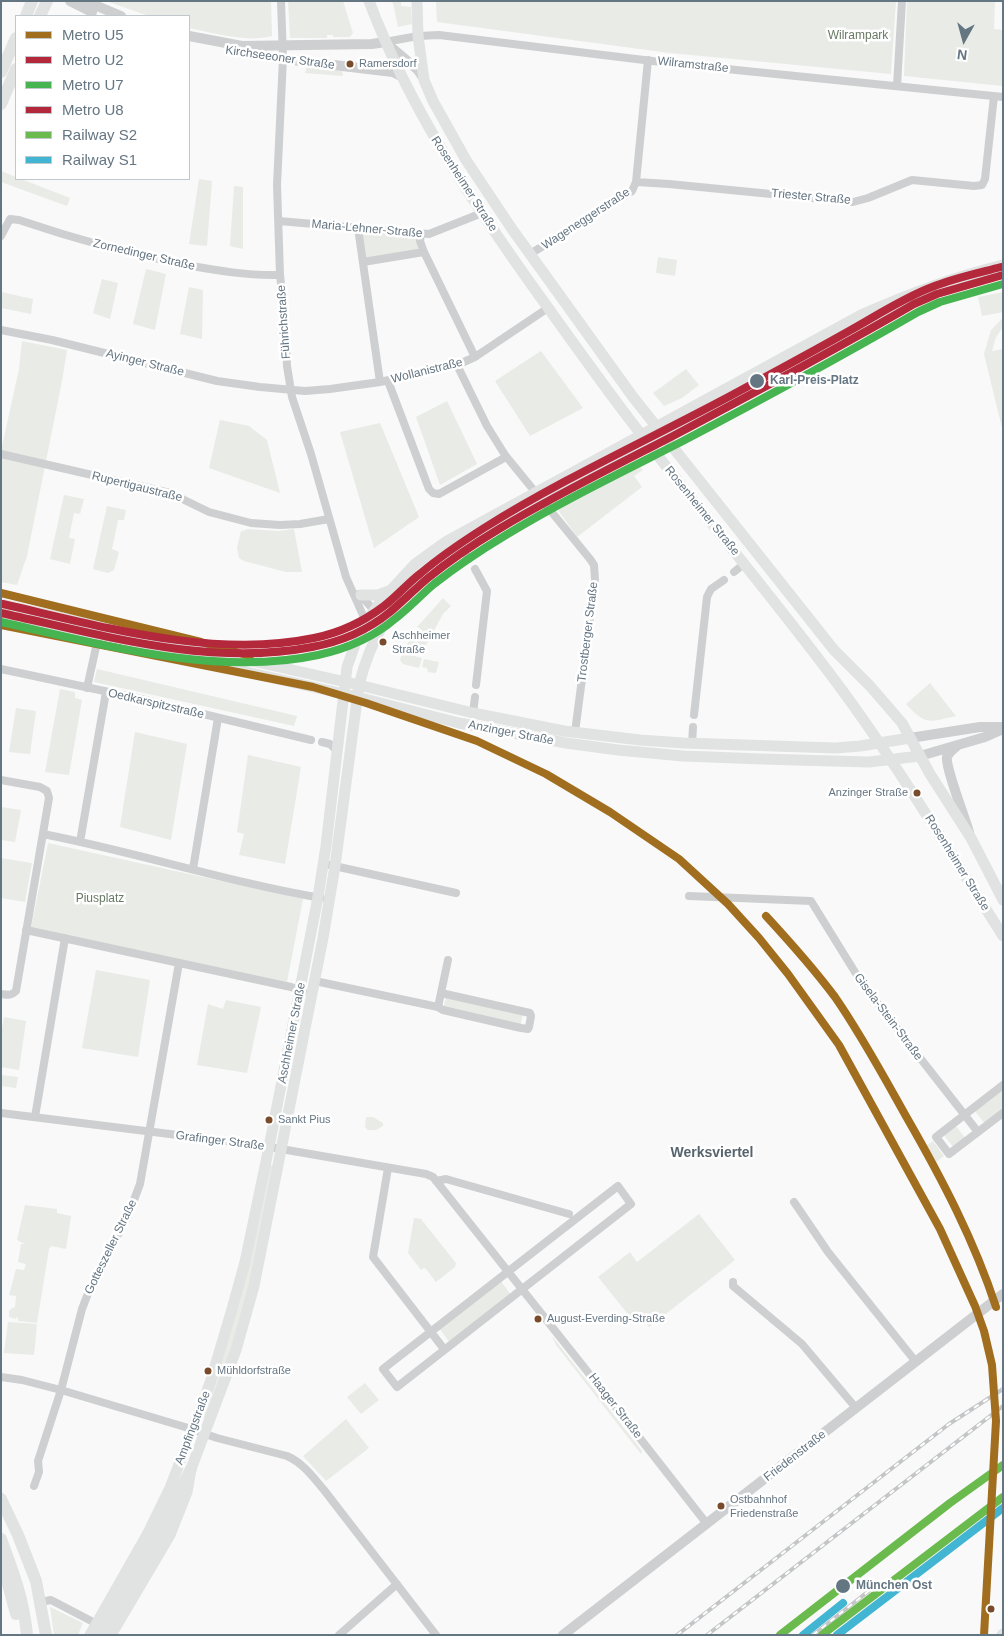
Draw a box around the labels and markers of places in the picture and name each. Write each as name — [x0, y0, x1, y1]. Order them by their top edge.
place label: Ramersdorf — [359, 57, 416, 71]
marker: Ramersdorf — [345, 59, 355, 69]
marker: Karl-Preis-Platz — [748, 372, 766, 390]
place label: Karl-Preis-Platz — [770, 374, 859, 388]
place label: Aschheimer Straße — [392, 629, 450, 655]
marker: Aschheimer Straße — [378, 637, 388, 647]
place label: Anzinger Straße — [829, 786, 908, 800]
marker: Anzinger Straße — [912, 788, 922, 798]
place label: Sankt Pius — [278, 1113, 331, 1127]
marker: Sankt Pius — [264, 1115, 274, 1125]
place label: August-Everding-Straße — [547, 1312, 665, 1326]
marker: August-Everding-Straße — [533, 1314, 543, 1324]
place label: Mühldorfstraße — [217, 1364, 291, 1378]
marker: Mühldorfstraße — [203, 1366, 213, 1376]
place label: Ostbahnhof Friedenstraße — [730, 1493, 798, 1519]
marker: Ostbahnhof Friedenstraße — [716, 1501, 726, 1511]
marker: München Ost — [834, 1577, 852, 1595]
place label: München Ost — [856, 1579, 932, 1593]
unlabelled marker — [986, 1604, 996, 1614]

